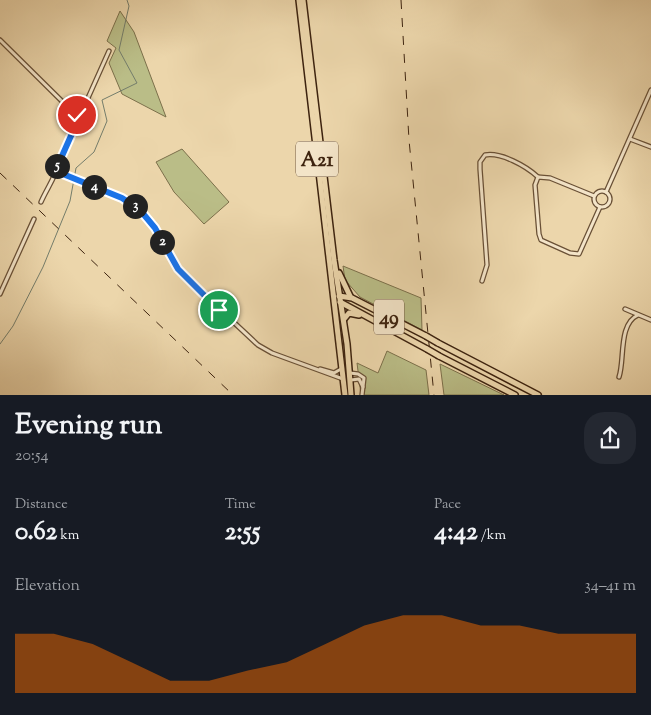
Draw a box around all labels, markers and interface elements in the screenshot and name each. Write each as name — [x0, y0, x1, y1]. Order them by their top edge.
pin — [56, 94, 98, 136]
icon: check — [63, 101, 91, 129]
road number: A21 — [296, 142, 338, 176]
pin: 5 — [44, 154, 70, 178]
text: 5 — [55, 156, 60, 176]
pin: 4 — [82, 174, 106, 200]
text: 4 — [91, 177, 98, 197]
pin: 3 — [122, 194, 148, 218]
text: 3 — [133, 196, 138, 216]
pin: 2 — [150, 230, 174, 254]
text: 2 — [159, 232, 166, 252]
pin — [198, 289, 240, 331]
icon: arrive — [205, 296, 233, 324]
road number: 49 — [374, 300, 404, 334]
text: Evening run — [15, 406, 162, 446]
button: share — [584, 412, 636, 464]
text: 20:54 — [15, 445, 49, 468]
text: Distance — [15, 495, 68, 515]
text: Time — [225, 495, 256, 515]
text: Pace — [434, 495, 461, 515]
text: 0.62 — [15, 515, 57, 551]
text: 2:55 — [225, 515, 260, 551]
text: 4:42 — [434, 515, 478, 551]
text: km — [57, 526, 79, 546]
text: /km — [478, 526, 506, 546]
text: Elevation — [15, 575, 80, 598]
text: 34–41 m — [584, 575, 636, 598]

